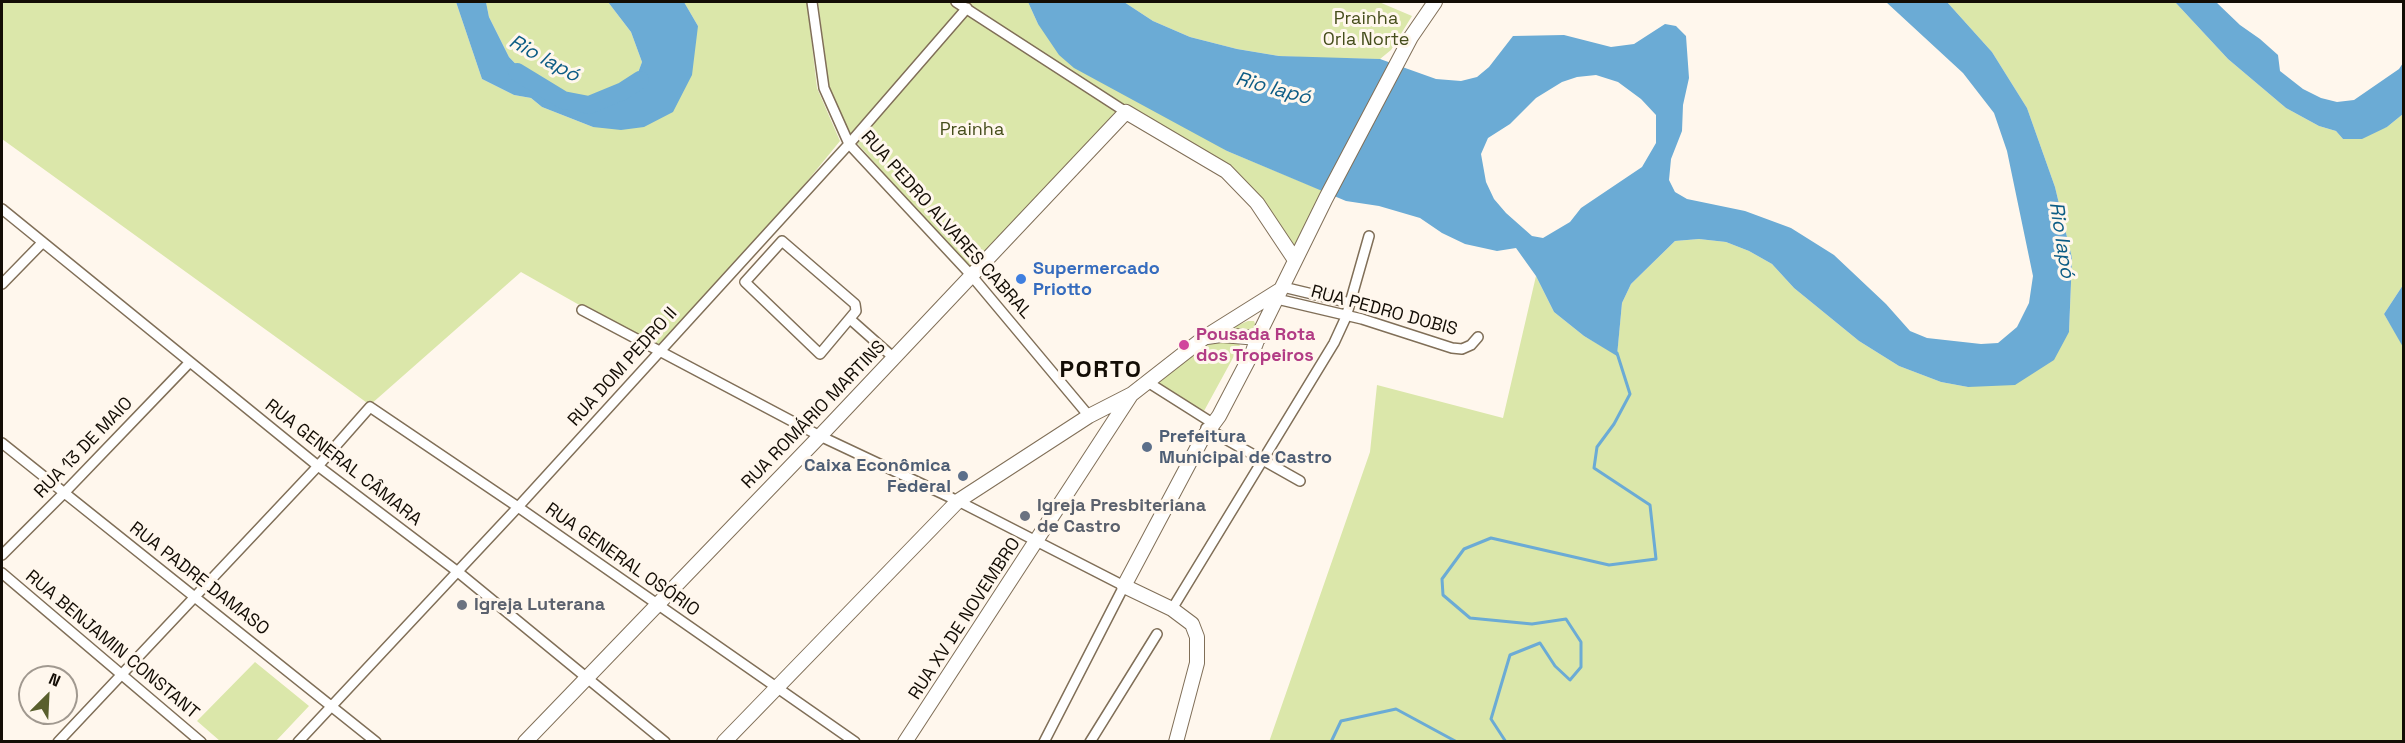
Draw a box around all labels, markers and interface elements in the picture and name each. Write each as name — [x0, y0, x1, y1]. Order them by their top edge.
park label: Prainha Orla Norte — [1323, 8, 1409, 50]
water label: Rio Iapó — [505, 30, 583, 88]
water label: Rio Iapó — [1233, 67, 1313, 111]
park label: Prainha — [940, 119, 1004, 141]
street label: RUA PEDRO ALVARES CABRAL — [856, 127, 1036, 323]
water label: Rio Iapó — [2043, 200, 2079, 280]
place label: Supermercado Priotto — [1033, 258, 1160, 300]
marker: Supermercado Priotto — [1014, 272, 1028, 286]
street label: RUA PEDRO DOBIS — [1308, 281, 1460, 341]
street label: RUA DOM PEDRO II — [564, 303, 682, 431]
place label: Pousada Rota dos Tropeiros — [1196, 324, 1316, 366]
street label: RUA ROMÁRIO MARTINS — [738, 336, 890, 494]
marker: Pousada Rota dos Tropeiros — [1177, 338, 1191, 352]
district label: PORTO — [1060, 356, 1142, 384]
street label: RUA 13 DE MAIO — [30, 393, 138, 503]
street label: RUA GENERAL CÂMARA — [260, 395, 426, 531]
place label: Prefeitura Municipal de Castro — [1159, 426, 1332, 468]
marker: Prefeitura Municipal de Castro — [1140, 440, 1154, 454]
place label: Caixa Econômica Federal — [804, 455, 951, 498]
marker: Caixa Econômica Federal — [956, 469, 970, 483]
place label: Igreja Presbiteriana de Castro — [1037, 495, 1206, 538]
street label: RUA GENERAL OSÓRIO — [541, 499, 703, 621]
marker: Igreja Presbiteriana de Castro — [1018, 509, 1032, 523]
street label: RUA PADRE DAMASO — [125, 518, 273, 640]
street label: RUA XV DE NOVEMBRO — [905, 534, 1025, 704]
street label: RUA BENJAMIN CONSTANT — [21, 566, 203, 724]
place label: Igreja Luterana — [474, 594, 605, 616]
marker: Igreja Luterana — [455, 598, 469, 612]
north arrow — [18, 665, 78, 725]

